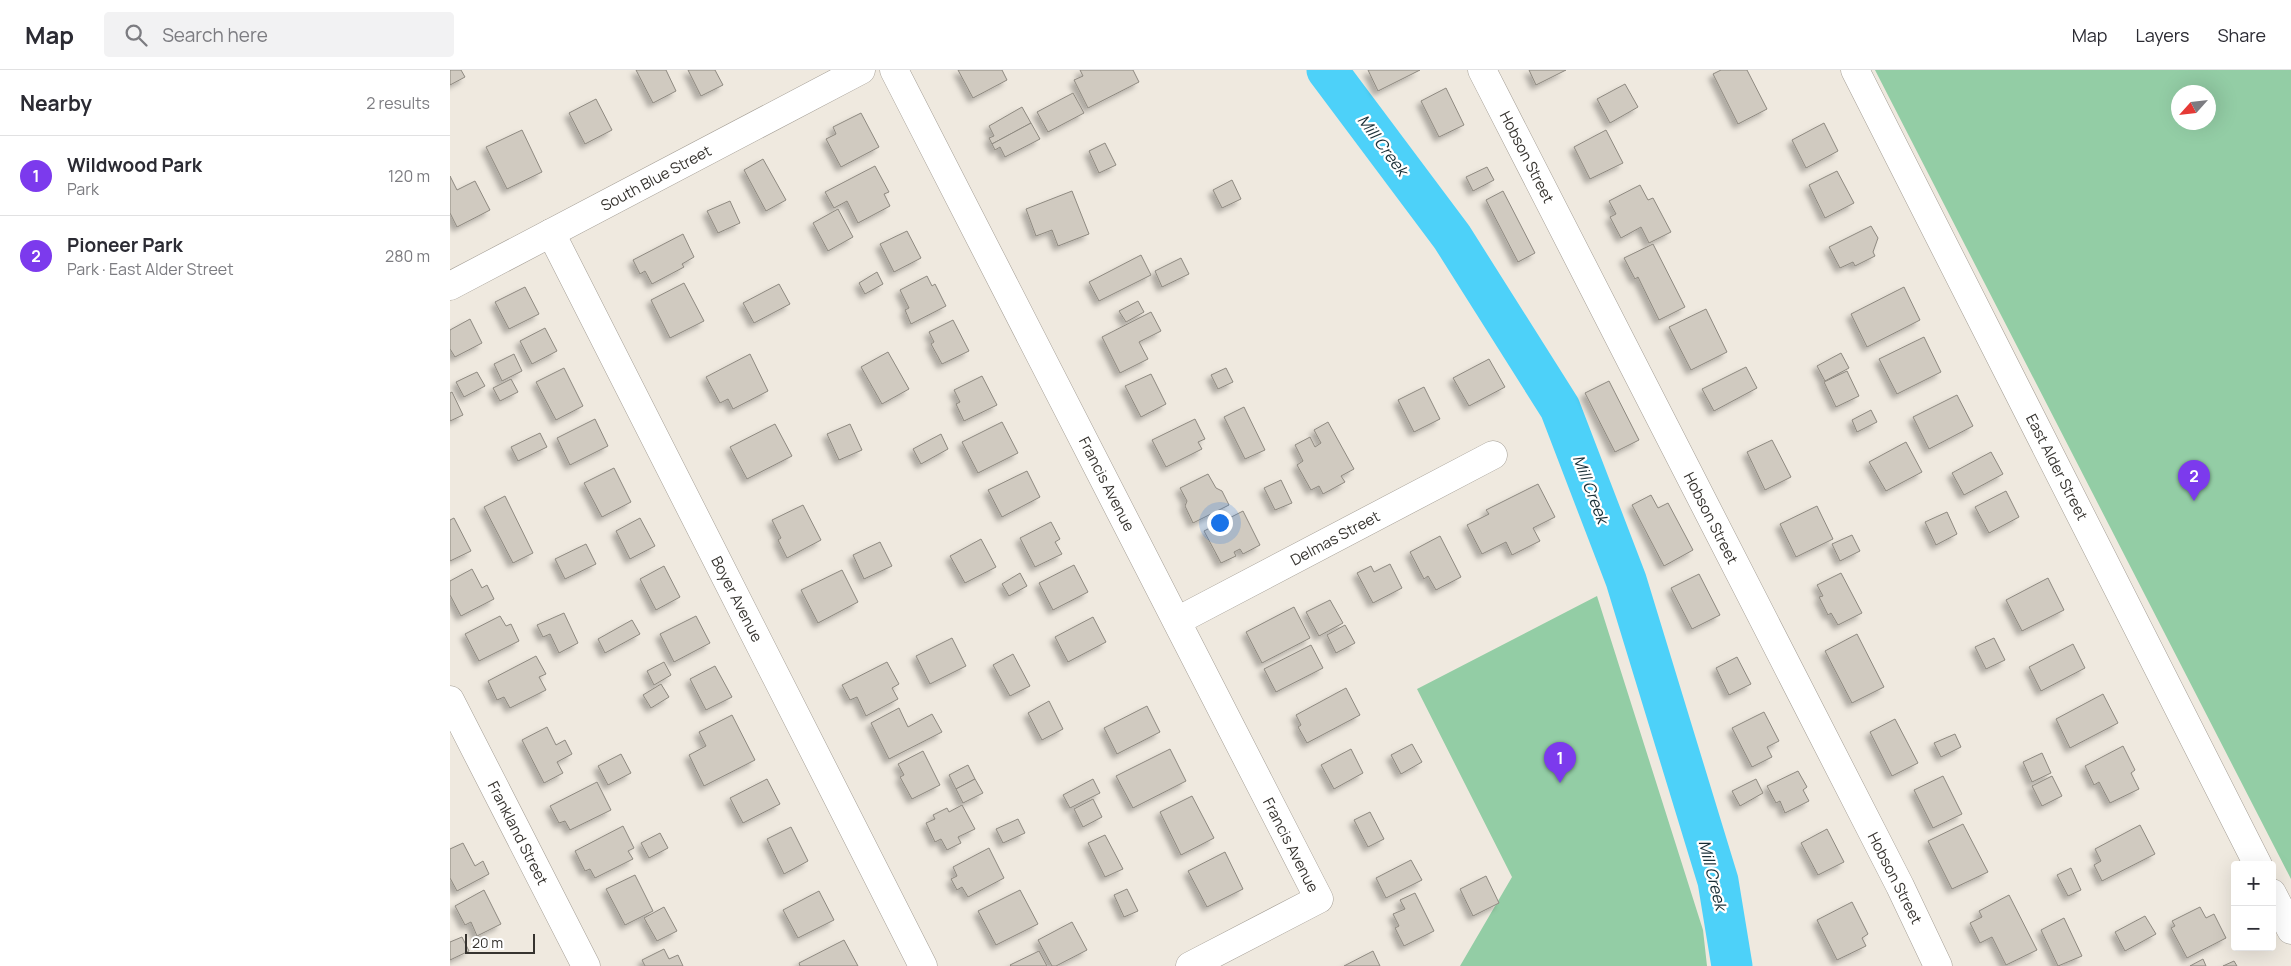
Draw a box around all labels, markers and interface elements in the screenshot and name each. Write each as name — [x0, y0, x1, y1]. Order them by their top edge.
search box — [104, 12, 454, 57]
text: Map — [25, 18, 74, 51]
icon: search — [122, 21, 150, 49]
text: Search here — [162, 22, 268, 48]
text: Map — [2072, 23, 2107, 47]
text: Layers — [2135, 23, 2189, 47]
text: Share — [2217, 23, 2266, 47]
north arrow — [2171, 85, 2216, 130]
text: Nearby — [20, 89, 92, 117]
text: 2 results — [366, 92, 430, 114]
street label: Hobson Street — [1495, 107, 1559, 207]
water label: Mill Creek — [1353, 110, 1415, 182]
street label: South Blue Street — [597, 140, 715, 216]
text: Wildwood Park — [67, 152, 202, 178]
text: 1 — [32, 165, 40, 187]
text: 120 m — [388, 165, 430, 187]
text: Park — [67, 178, 99, 200]
text: Pioneer Park — [67, 232, 183, 258]
text: 2 — [31, 245, 41, 267]
text: 280 m — [385, 245, 430, 267]
text: Park · East Alder Street — [67, 258, 234, 280]
street label: East Alder Street — [2021, 410, 2093, 524]
street label: Francis Avenue — [1074, 433, 1140, 535]
water label: Mill Creek — [1568, 452, 1615, 528]
pin: 2 — [2178, 460, 2210, 501]
street label: Hobson Street — [1679, 468, 1743, 568]
street label: Delmas Street — [1287, 506, 1383, 570]
your location — [1207, 510, 1233, 536]
street label: Boyer Avenue — [706, 552, 768, 646]
pin: 1 — [1544, 742, 1576, 783]
street label: Frankland Street — [483, 777, 553, 889]
street label: Francis Avenue — [1258, 794, 1324, 896]
street label: Hobson Street — [1863, 828, 1927, 928]
water label: Mill Creek — [1694, 838, 1733, 914]
map controls — [2231, 861, 2276, 951]
button: + — [2231, 861, 2276, 906]
button: − — [2231, 906, 2276, 951]
scale bar — [465, 931, 535, 954]
text: 20 m — [472, 933, 503, 952]

